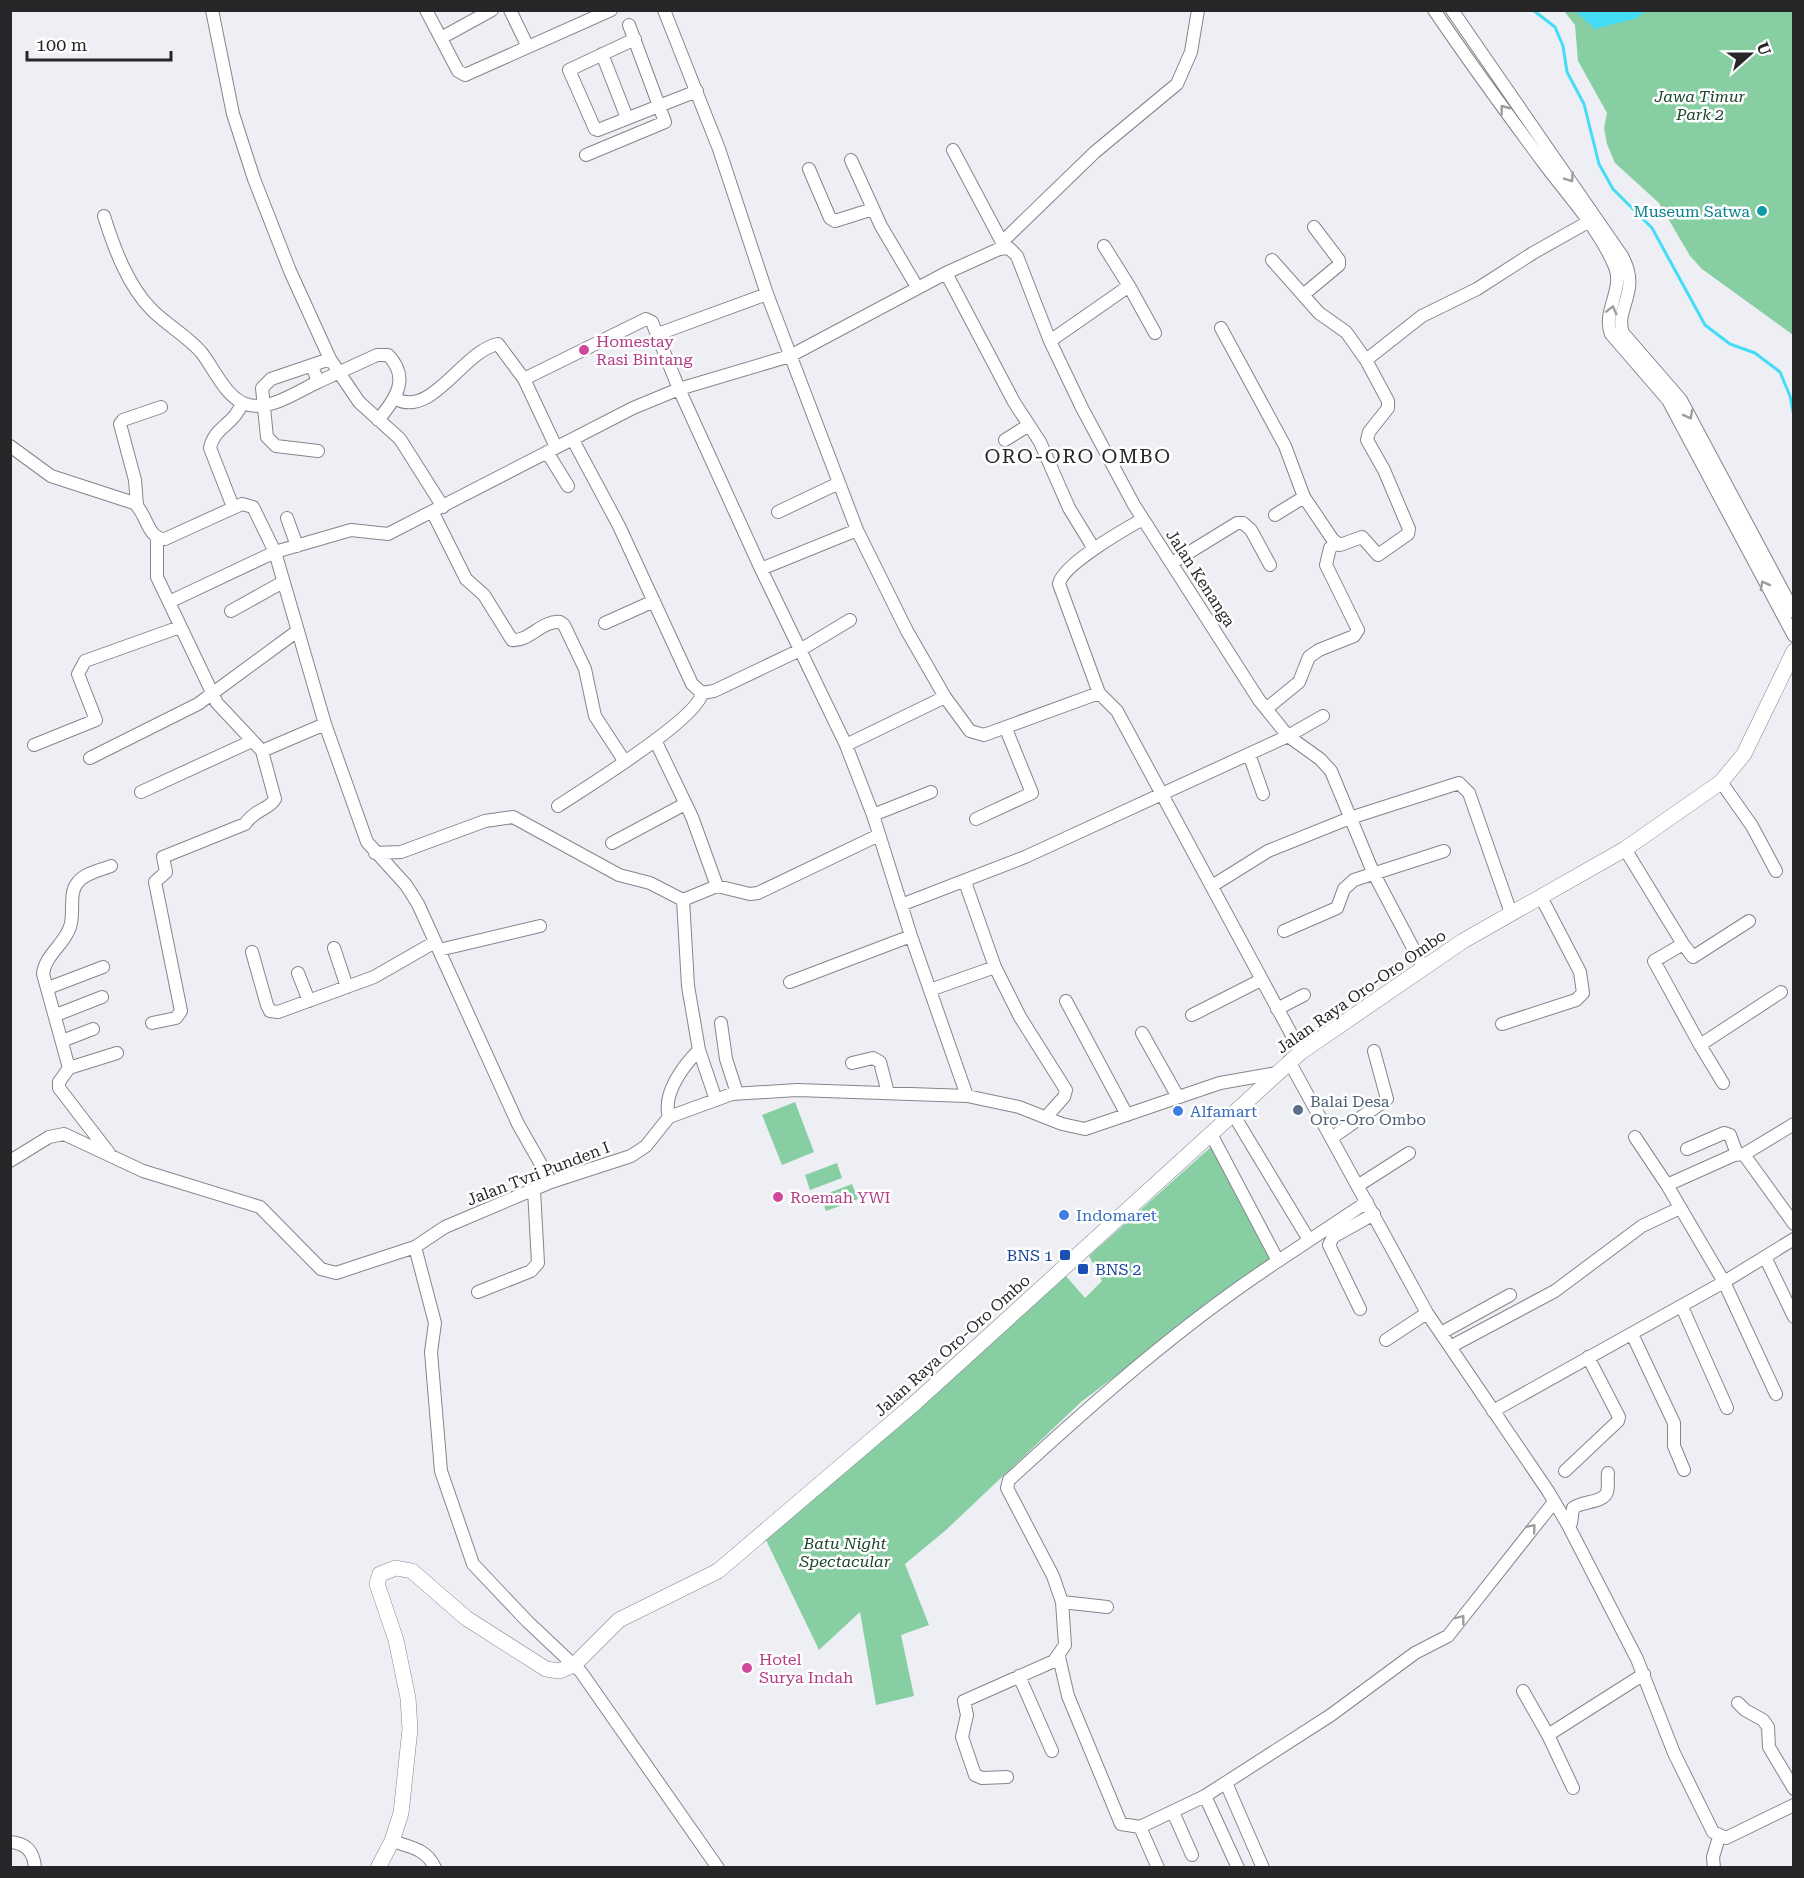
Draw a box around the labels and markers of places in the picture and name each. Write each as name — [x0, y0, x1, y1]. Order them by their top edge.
place label: Museum Satwa — [1634, 202, 1750, 221]
marker: Museum Satwa — [1755, 204, 1769, 218]
place label: Homestay Rasi Bintang — [596, 332, 693, 369]
marker: Homestay Rasi Bintang — [577, 343, 591, 357]
place label: Balai Desa Oro-Oro Ombo — [1310, 1092, 1426, 1129]
place label: Alfamart — [1190, 1102, 1257, 1121]
marker: Balai Desa Oro-Oro Ombo — [1291, 1103, 1305, 1117]
marker: Alfamart — [1171, 1104, 1185, 1118]
place label: Roemah YWI — [790, 1188, 891, 1207]
marker: Roemah YWI — [771, 1190, 785, 1204]
place label: Indomaret — [1076, 1206, 1157, 1225]
marker: Indomaret — [1057, 1208, 1071, 1222]
place label: BNS 1 — [1007, 1246, 1053, 1265]
marker: BNS 1 — [1058, 1248, 1072, 1262]
place label: BNS 2 — [1095, 1260, 1142, 1279]
marker: BNS 2 — [1076, 1262, 1090, 1276]
place label: Hotel Surya Indah — [759, 1650, 853, 1687]
marker: Hotel Surya Indah — [740, 1661, 754, 1675]

